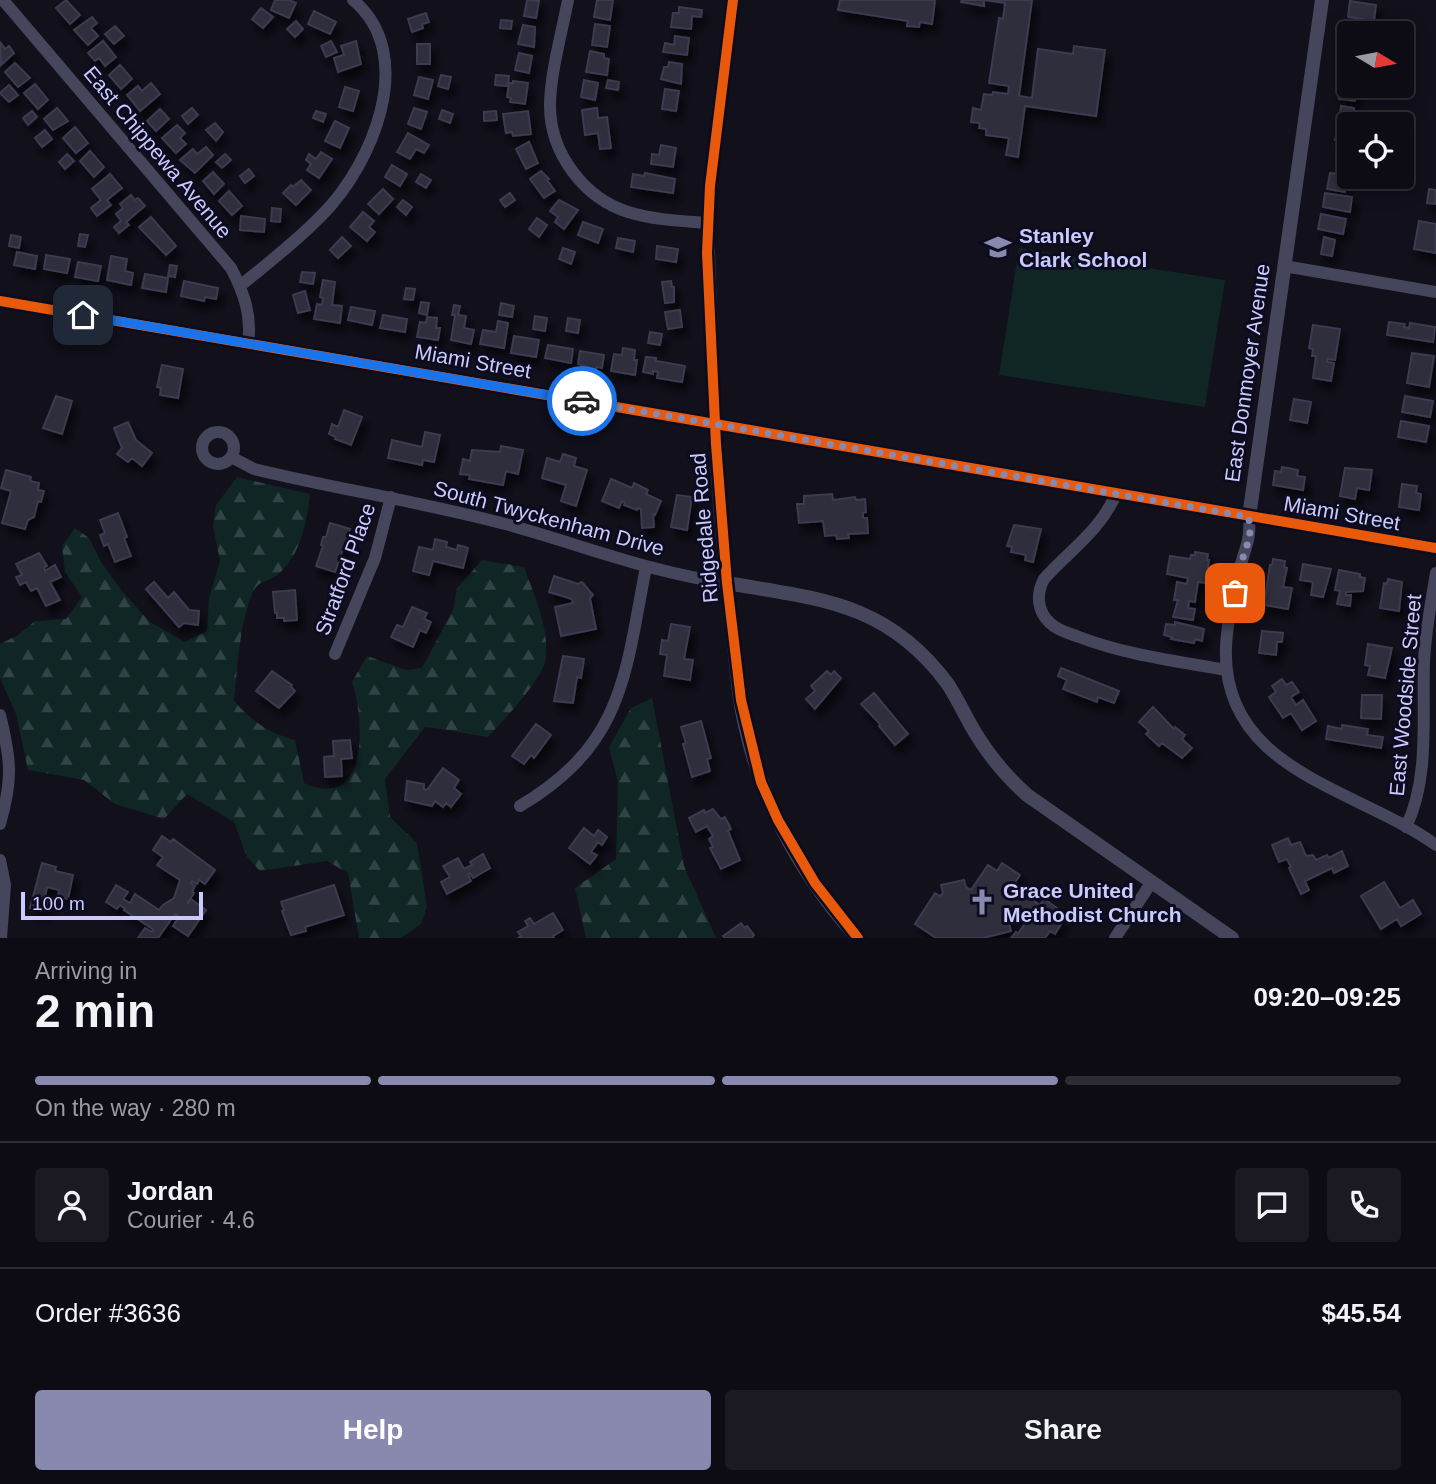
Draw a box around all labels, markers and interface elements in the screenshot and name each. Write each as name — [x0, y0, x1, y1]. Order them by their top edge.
north arrow — [1337, 21, 1414, 98]
map controls — [1337, 21, 1414, 189]
street label: East Chippewa Avenue — [80, 62, 236, 242]
button: locate — [1337, 112, 1414, 189]
place label: Stanley Clark School — [1019, 224, 1147, 271]
school or university icon: Stanley Clark School — [983, 232, 1013, 262]
street label: East Donmoyer Avenue — [1220, 262, 1274, 484]
pin — [53, 285, 113, 345]
icon: home — [64, 296, 102, 334]
street label: Miami Street — [413, 339, 533, 383]
courier — [547, 366, 617, 436]
icon: car — [563, 382, 601, 420]
street label: Ridgedale Road — [686, 452, 722, 604]
street label: South Twyckenham Drive — [431, 476, 667, 560]
street label: Miami Street — [1282, 491, 1402, 535]
street label: Stratford Place — [310, 500, 380, 638]
pin — [1205, 563, 1265, 623]
icon: bag — [1216, 574, 1254, 612]
street label: East Woodside Street — [1385, 593, 1425, 797]
place label: Grace United Methodist Church — [1003, 879, 1182, 926]
church icon: Grace United Methodist Church — [967, 887, 997, 917]
scale bar — [21, 889, 203, 921]
text: 100 m — [32, 893, 85, 914]
text: Arriving in — [35, 958, 137, 984]
text: 09:20–09:25 — [1254, 982, 1401, 1012]
text: 2 min — [35, 985, 155, 1037]
text: On the way · 280 m — [35, 1095, 236, 1121]
button: person — [35, 1168, 109, 1242]
button: chat — [1235, 1168, 1309, 1242]
button: phone — [1327, 1168, 1401, 1242]
text: Jordan — [127, 1176, 214, 1206]
text: Courier · 4.6 — [127, 1207, 255, 1233]
text: Order #3636 — [35, 1298, 181, 1328]
text: $45.54 — [1321, 1298, 1401, 1328]
button: Help — [35, 1390, 711, 1470]
button: Share — [725, 1390, 1401, 1470]

